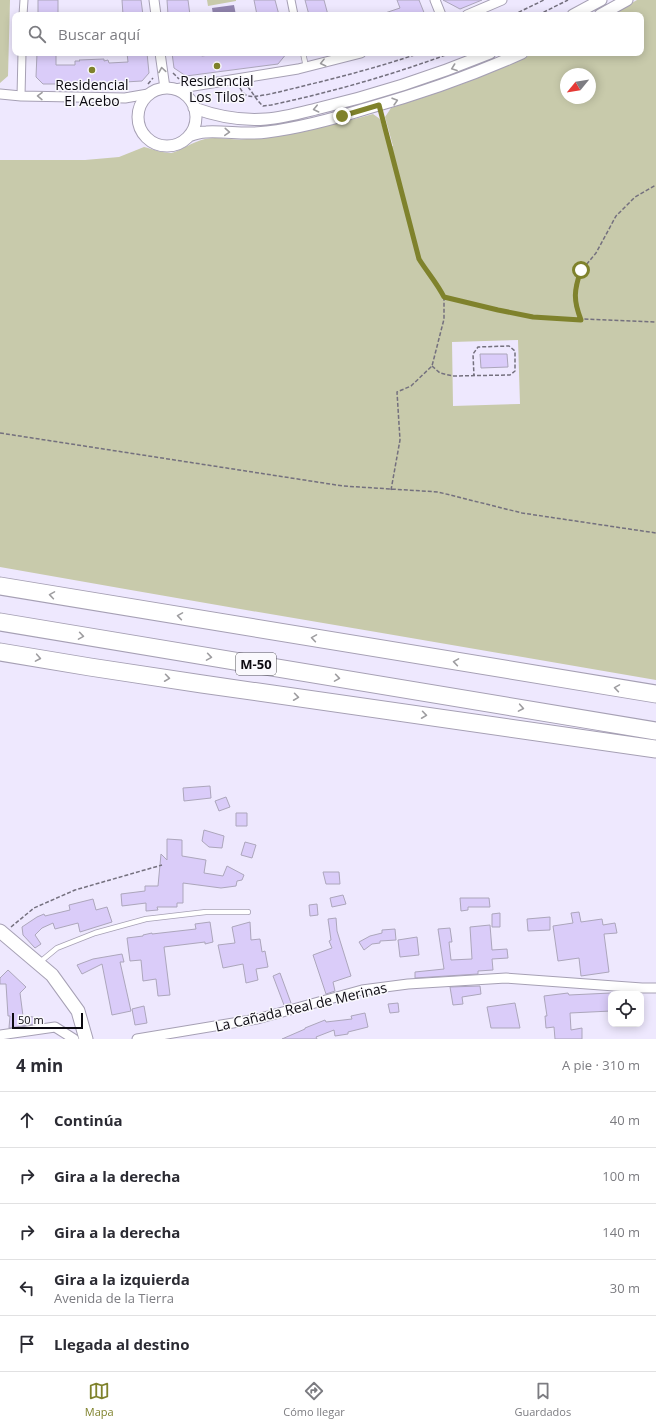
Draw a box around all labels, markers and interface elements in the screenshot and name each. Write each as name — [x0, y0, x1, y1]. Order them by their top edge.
search box — [12, 12, 644, 56]
icon: search — [26, 23, 48, 45]
text: Buscar aquí — [58, 24, 140, 44]
one-way arrow — [320, 58, 326, 66]
marker: Residencial Los Tilos — [212, 61, 222, 71]
one-way arrow — [451, 63, 458, 71]
marker: Residencial El Acebo — [87, 65, 97, 75]
one-way arrow — [158, 67, 167, 73]
north arrow — [560, 68, 596, 104]
place label: Residencial Los Tilos — [180, 71, 254, 106]
place label: Residencial El Acebo — [55, 75, 129, 110]
one-way arrow — [37, 92, 43, 100]
one-way arrow — [391, 97, 398, 106]
one-way arrow — [313, 104, 319, 112]
route end — [333, 107, 351, 125]
one-way arrow — [224, 128, 230, 137]
route start — [572, 261, 590, 279]
one-way arrow — [49, 592, 55, 600]
one-way arrow — [177, 612, 183, 621]
one-way arrow — [78, 631, 84, 640]
one-way arrow — [311, 634, 317, 643]
one-way arrow — [206, 652, 212, 661]
one-way arrow — [35, 653, 42, 662]
road number: M-50 — [236, 653, 276, 675]
one-way arrow — [453, 658, 459, 667]
one-way arrow — [334, 673, 341, 682]
one-way arrow — [164, 674, 170, 682]
one-way arrow — [614, 684, 621, 693]
one-way arrow — [293, 692, 299, 701]
one-way arrow — [518, 703, 524, 712]
one-way arrow — [421, 710, 427, 719]
street label: La Cañada Real de Merinas — [213, 977, 389, 1036]
map controls — [608, 991, 644, 1027]
button: locate — [608, 991, 644, 1027]
scale bar — [12, 1011, 83, 1030]
text: 50 m — [18, 1012, 44, 1027]
text: 4 min — [16, 1054, 63, 1077]
text: A pie · 310 m — [562, 1056, 640, 1074]
icon: ahead — [16, 1109, 38, 1131]
text: Continúa — [54, 1110, 123, 1130]
text: 40 m — [610, 1111, 640, 1129]
icon: right — [16, 1165, 38, 1187]
text: Gira a la derecha — [54, 1166, 180, 1186]
text: 100 m — [602, 1167, 640, 1185]
icon: right — [16, 1221, 38, 1243]
text: Gira a la derecha — [54, 1222, 180, 1242]
text: 140 m — [602, 1223, 640, 1241]
text: Gira a la izquierda — [54, 1269, 190, 1289]
icon: left — [16, 1277, 38, 1299]
text: 30 m — [610, 1279, 640, 1297]
text: Avenida de la Tierra — [54, 1289, 174, 1307]
icon: arrive — [16, 1333, 38, 1355]
text: Llegada al destino — [54, 1334, 189, 1354]
tab: Mapa — [85, 1380, 114, 1419]
tab: Cómo llegar — [283, 1380, 345, 1419]
tab: Guardados — [514, 1380, 571, 1419]

